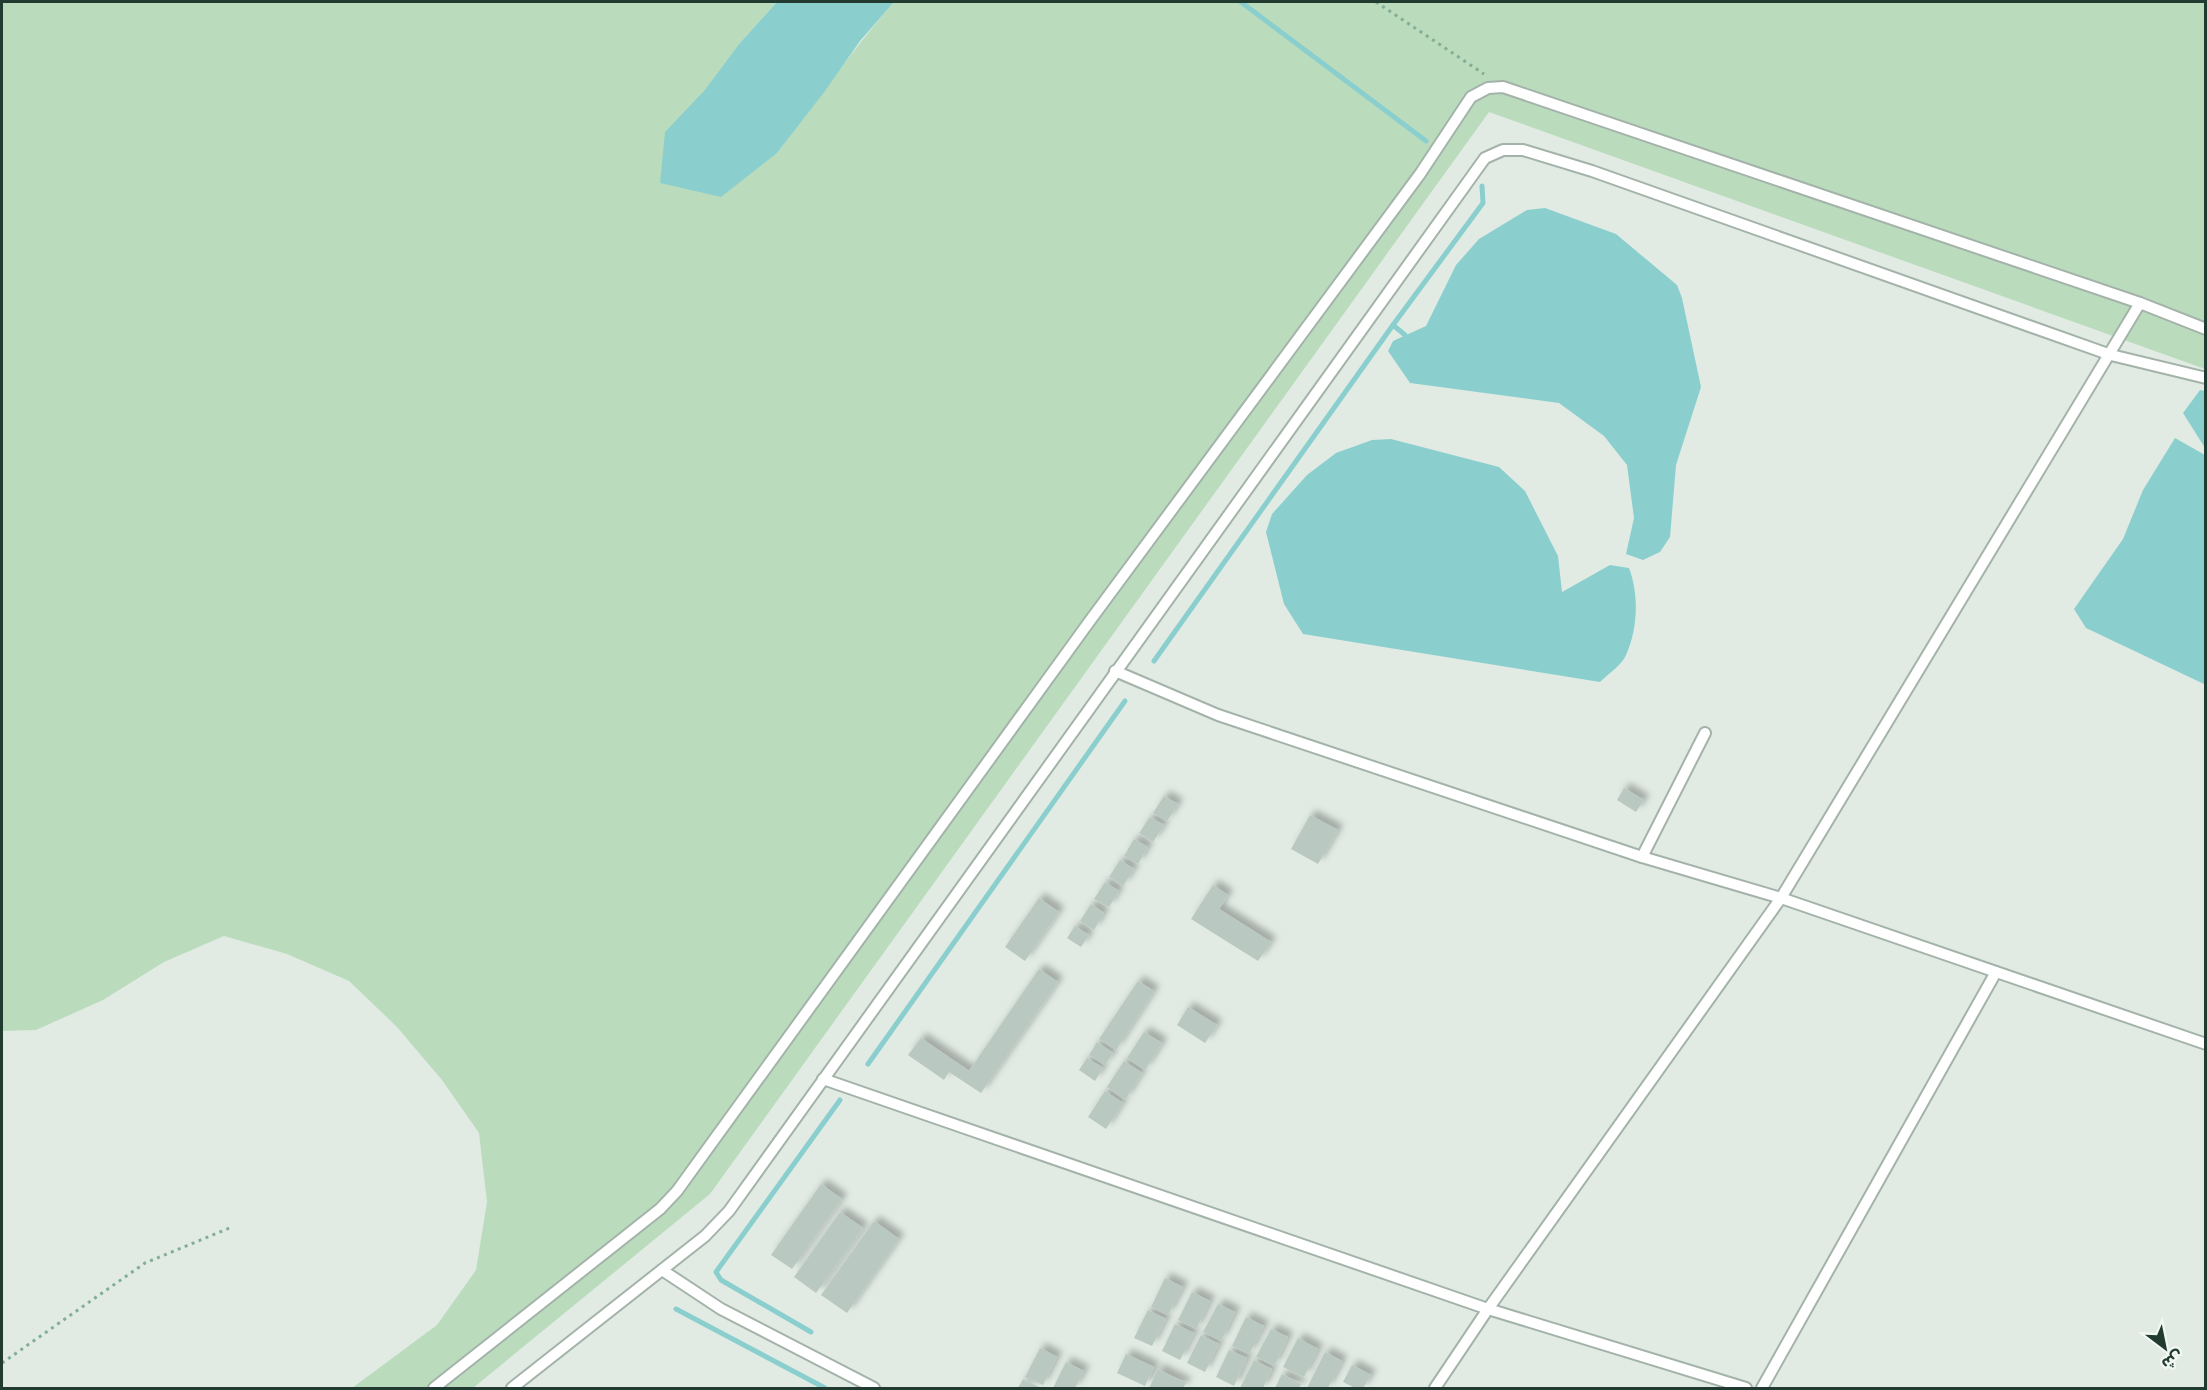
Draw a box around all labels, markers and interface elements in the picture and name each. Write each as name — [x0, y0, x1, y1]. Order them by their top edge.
north arrow — [2135, 1318, 2195, 1378]
text: ش — [2158, 1346, 2187, 1374]

